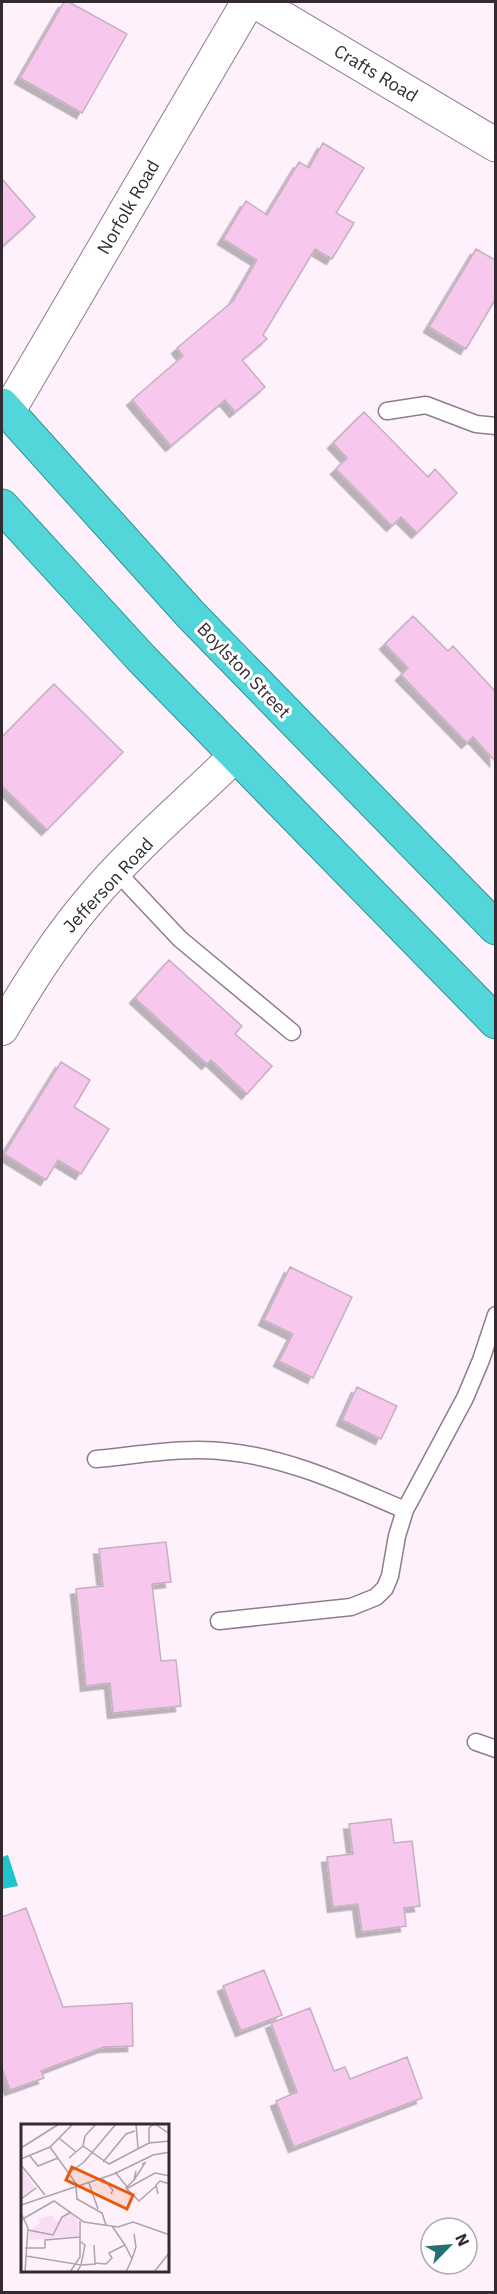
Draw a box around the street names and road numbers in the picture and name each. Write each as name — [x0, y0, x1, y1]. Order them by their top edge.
street label: Crafts Road — [330, 39, 422, 107]
street label: Norfolk Road — [92, 156, 164, 258]
street label: Boylston Street — [193, 617, 295, 723]
street label: Jefferson Road — [58, 833, 158, 937]

